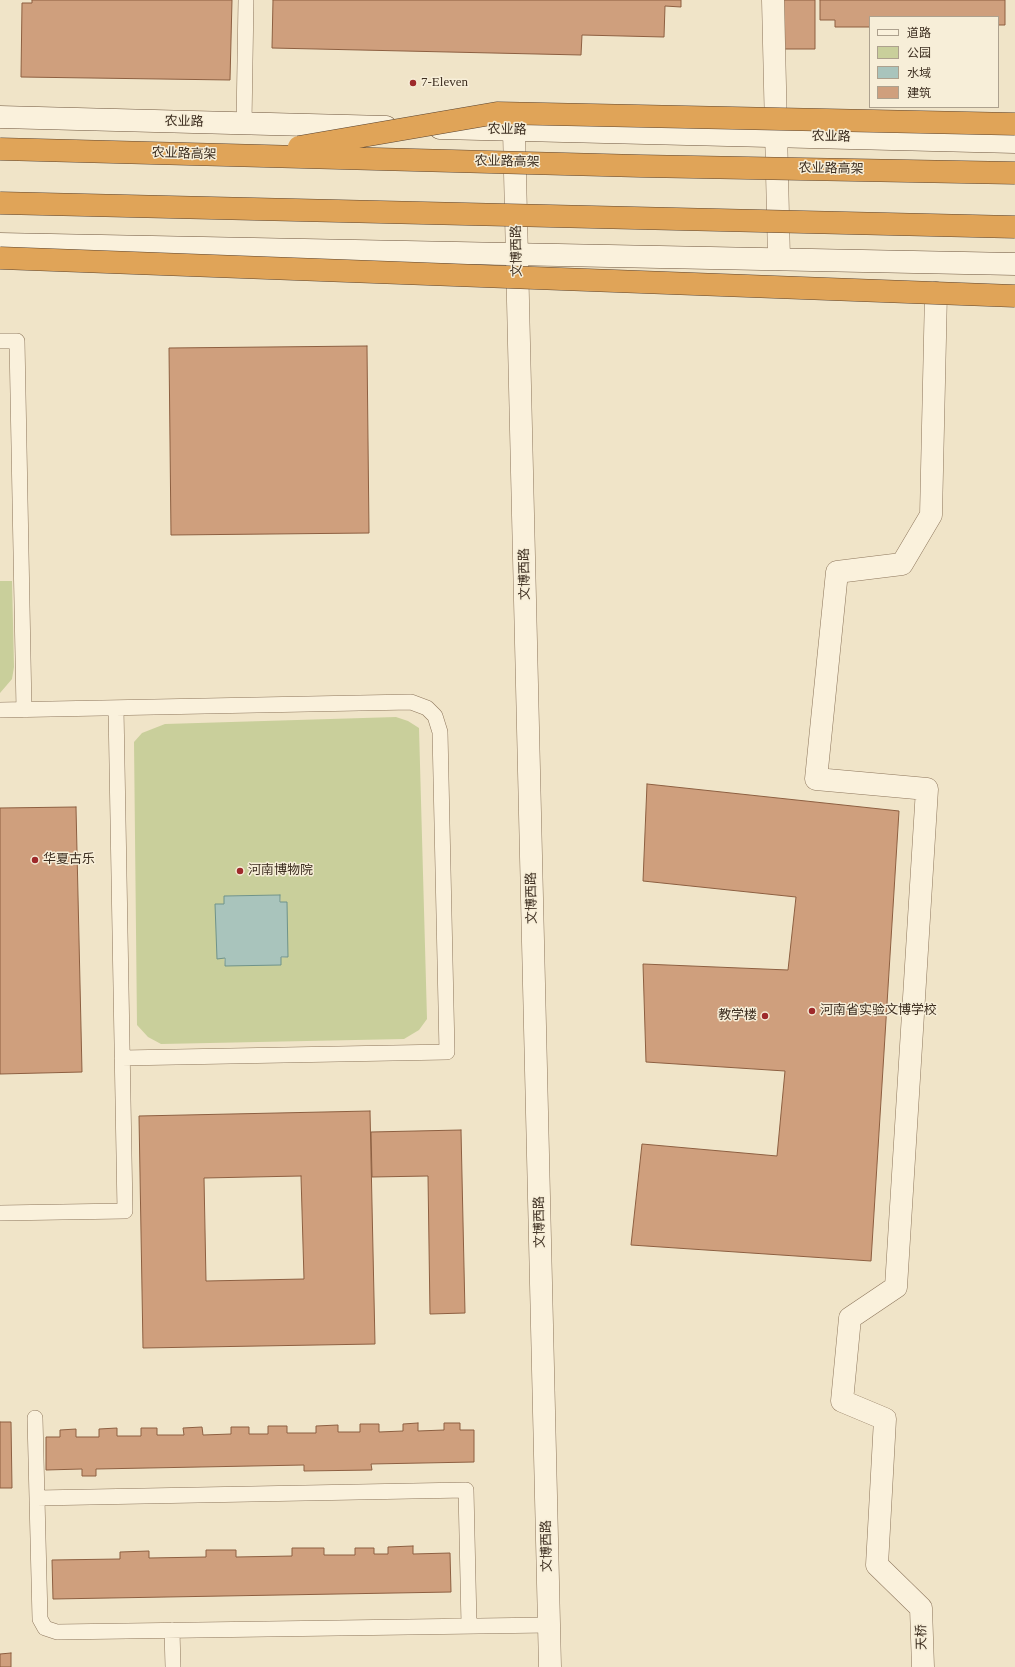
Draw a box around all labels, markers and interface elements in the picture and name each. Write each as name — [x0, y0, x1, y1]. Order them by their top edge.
legend — [869, 16, 999, 108]
text: 道路 — [907, 26, 931, 40]
text: 公园 — [907, 46, 931, 60]
text: 水域 — [907, 66, 931, 80]
place label: 7-Eleven — [421, 75, 468, 91]
marker: 7-Eleven — [408, 78, 418, 88]
text: 建筑 — [907, 86, 931, 100]
street label: 农业路 — [164, 114, 204, 130]
street label: 农业路 — [487, 122, 527, 138]
street label: 农业路 — [811, 129, 851, 145]
street label: 农业路高架 — [151, 145, 217, 163]
street label: 农业路高架 — [474, 154, 540, 170]
street label: 农业路高架 — [798, 161, 864, 177]
street label: 文博西路 — [509, 225, 525, 277]
street label: 文博西路 — [517, 548, 533, 600]
place label: 华夏古乐 — [43, 852, 95, 868]
marker: 华夏古乐 — [30, 855, 40, 865]
place label: 河南博物院 — [248, 863, 313, 879]
marker: 河南博物院 — [235, 866, 245, 876]
street label: 文博西路 — [524, 872, 540, 924]
place label: 河南省实验文博学校 — [820, 1003, 937, 1019]
marker: 河南省实验文博学校 — [807, 1006, 817, 1016]
place label: 教学楼 — [718, 1008, 757, 1024]
marker: 教学楼 — [760, 1011, 770, 1021]
street label: 文博西路 — [532, 1196, 548, 1248]
street label: 文博西路 — [539, 1520, 555, 1572]
street label: 天桥 — [914, 1624, 930, 1650]

